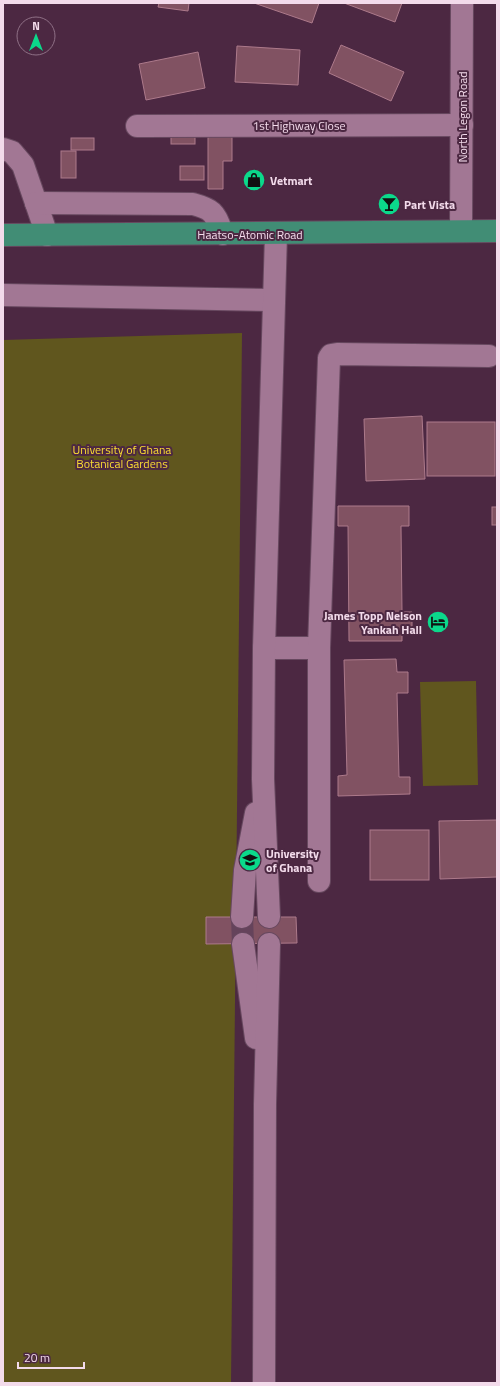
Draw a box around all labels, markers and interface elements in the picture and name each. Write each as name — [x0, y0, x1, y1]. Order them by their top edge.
north arrow — [16, 16, 56, 56]
text: N — [32, 18, 40, 34]
street label: North Legon Road — [453, 71, 472, 163]
street label: 1st Highway Close — [252, 116, 346, 135]
shop icon: Vetmart — [241, 167, 267, 193]
place label: Vetmart — [270, 171, 313, 190]
bar icon: Part Vista — [376, 191, 402, 217]
place label: Part Vista — [404, 195, 455, 214]
street label: Haatso-Atomic Road — [197, 225, 303, 244]
park label: University of Ghana Botanical Gardens — [73, 440, 171, 473]
place label: James Topp Nelson Yankah Hall — [324, 606, 422, 639]
hotel icon: James Topp Nelson Yankah Hall — [425, 609, 451, 635]
place label: University of Ghana — [266, 844, 319, 877]
school or university icon: University of Ghana — [237, 847, 263, 873]
scale bar — [18, 1344, 84, 1370]
text: 20 m — [24, 1348, 50, 1367]

